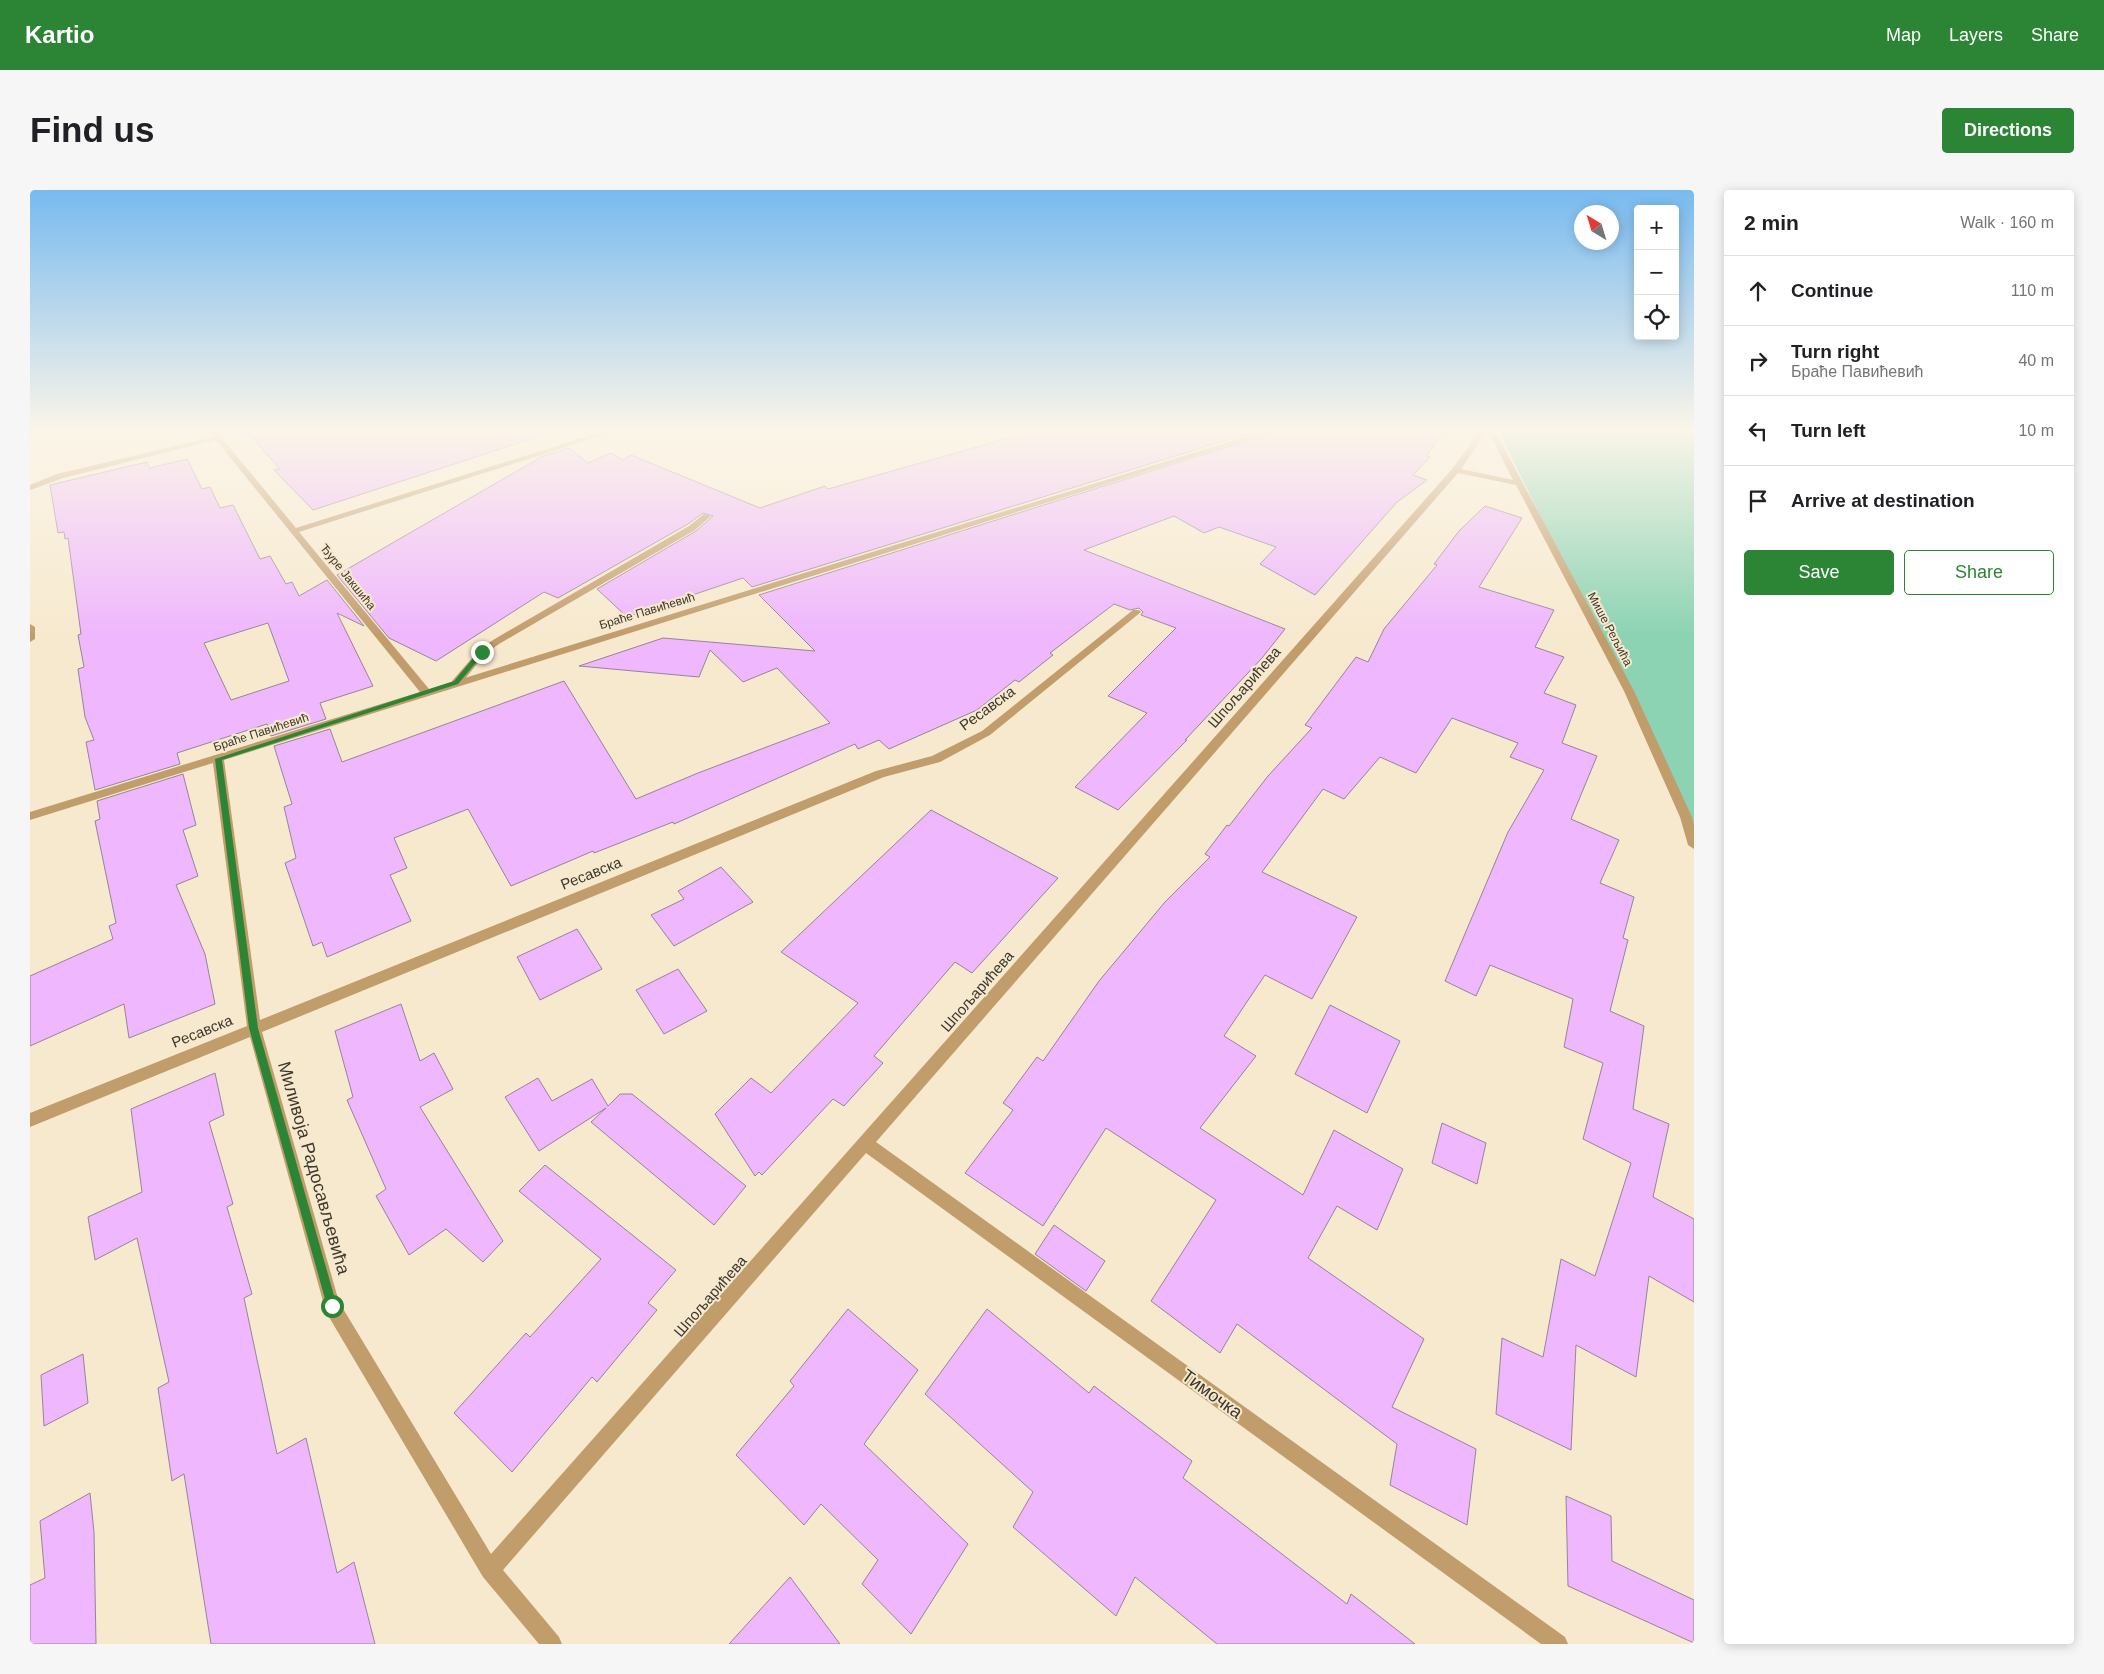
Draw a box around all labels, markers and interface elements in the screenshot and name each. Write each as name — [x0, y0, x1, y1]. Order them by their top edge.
text: Kartio — [25, 21, 94, 48]
text: Map — [1886, 25, 1921, 45]
text: Layers — [1949, 25, 2003, 45]
text: Share — [2031, 25, 2079, 45]
button: Directions — [1942, 108, 2074, 153]
text: Find us — [30, 110, 154, 149]
north arrow — [1574, 205, 1619, 250]
map controls — [1634, 205, 1679, 340]
button: + — [1634, 205, 1679, 250]
text: 2 min — [1744, 211, 1799, 234]
text: Walk · 160 m — [1960, 214, 2054, 231]
button: − — [1634, 250, 1679, 295]
icon: ahead — [1744, 277, 1772, 305]
text: Continue — [1791, 280, 1873, 301]
text: 110 m — [2011, 282, 2054, 299]
button: locate — [1634, 295, 1679, 340]
text: Turn right — [1791, 341, 1879, 362]
icon: right — [1744, 347, 1772, 375]
text: 40 m — [2018, 352, 2054, 369]
text: Браће Павићевић — [1791, 363, 1924, 380]
icon: left — [1744, 417, 1772, 445]
text: Turn left — [1791, 420, 1866, 441]
text: 10 m — [2018, 422, 2054, 439]
icon: arrive — [1744, 487, 1772, 515]
text: Arrive at destination — [1791, 490, 1975, 511]
street label: Ђуре Јакшића — [317, 541, 379, 613]
button: Save — [1744, 550, 1894, 595]
button: Share — [1904, 550, 2054, 595]
street label: Браће Павићевић — [597, 590, 697, 632]
street label: Мише Рељића — [1585, 590, 1635, 669]
route end — [471, 641, 494, 664]
street label: Шпољарићева — [1204, 643, 1284, 731]
street label: Ресавска — [956, 682, 1018, 734]
street label: Браће Павићевић — [212, 710, 310, 754]
street label: Ресавска — [558, 853, 624, 893]
street label: Шпољарићева — [937, 947, 1017, 1035]
street label: Ресавска — [169, 1011, 235, 1051]
street label: Миливоја Радосављевића — [274, 1059, 354, 1278]
street label: Шпољарићева — [670, 1252, 750, 1340]
route start — [321, 1295, 344, 1318]
street label: Тимочка — [1178, 1365, 1247, 1423]

